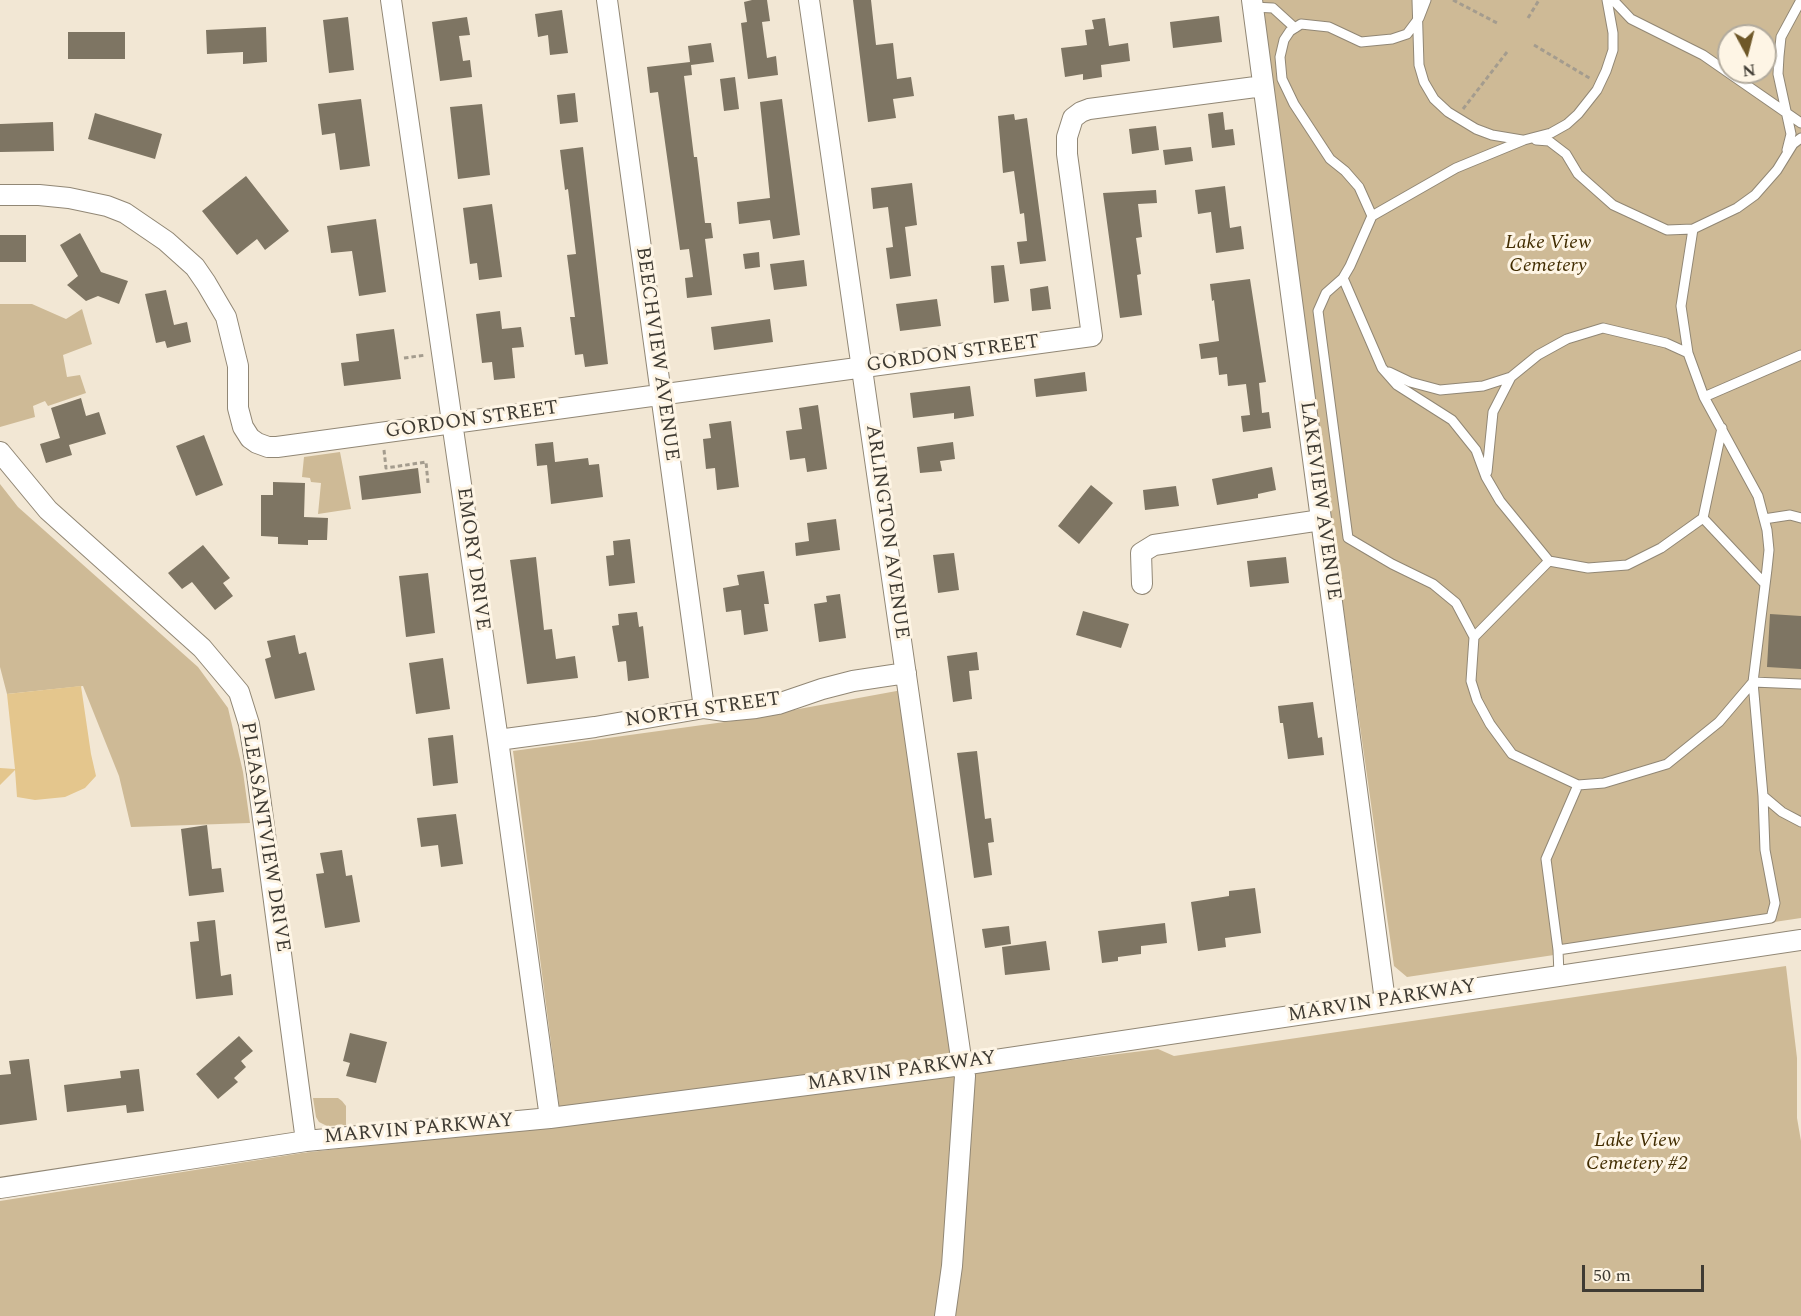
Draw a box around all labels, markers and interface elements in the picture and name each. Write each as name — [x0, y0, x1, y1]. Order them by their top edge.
north arrow — [1717, 24, 1777, 84]
text: N — [1741, 57, 1757, 83]
park label: Lake View Cemetery — [1505, 232, 1591, 279]
street label: BEECHVIEW AVENUE — [629, 245, 683, 463]
street label: GORDON STREET — [865, 331, 1041, 379]
street label: GORDON STREET — [384, 397, 560, 445]
street label: LAKEVIEW AVENUE — [1293, 400, 1345, 602]
street label: ARLINGTON AVENUE — [859, 423, 913, 641]
street label: EMORY DRIVE — [450, 486, 494, 632]
street label: NORTH STREET — [624, 688, 782, 734]
street label: PLEASANTVIEW DRIVE — [234, 720, 294, 954]
street label: MARVIN PARKWAY — [1286, 975, 1478, 1029]
street label: MARVIN PARKWAY — [806, 1047, 998, 1097]
street label: MARVIN PARKWAY — [323, 1110, 515, 1150]
park label: Lake View Cemetery #2 — [1586, 1130, 1688, 1177]
scale bar — [1585, 1253, 1706, 1291]
text: 50 m — [1593, 1262, 1631, 1289]

